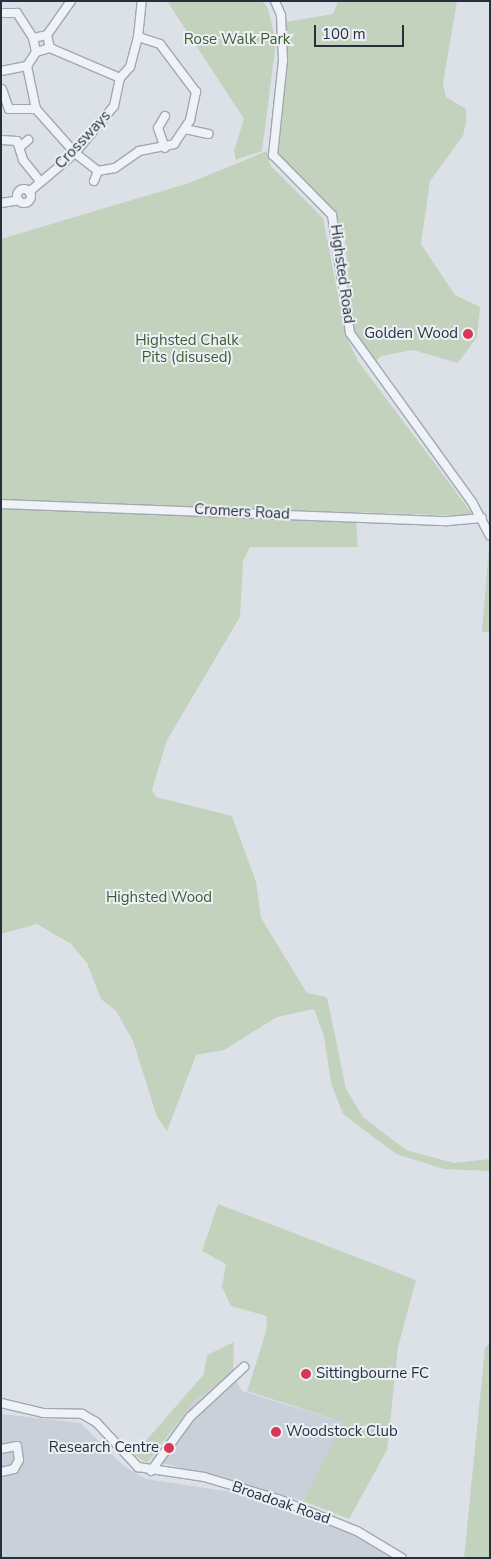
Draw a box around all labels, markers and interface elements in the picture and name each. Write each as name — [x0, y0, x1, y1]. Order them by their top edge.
scale bar — [316, 15, 406, 47]
text: 100 m — [322, 24, 366, 44]
park label: Rose Walk Park — [184, 31, 290, 49]
street label: Crossways — [51, 107, 115, 173]
street label: Highsted Road — [326, 223, 358, 325]
place label: Golden Wood — [364, 325, 458, 343]
marker: Golden Wood — [462, 328, 474, 340]
park label: Highsted Chalk Pits (disused) — [135, 331, 239, 366]
street label: Cromers Road — [194, 501, 290, 523]
park label: Highsted Wood — [106, 889, 212, 907]
place label: Sittingbourne FC — [316, 1365, 429, 1383]
marker: Sittingbourne FC — [300, 1368, 312, 1380]
place label: Woodstock Club — [286, 1423, 398, 1441]
marker: Woodstock Club — [270, 1426, 282, 1438]
place label: Research Centre — [49, 1439, 159, 1457]
marker: Research Centre — [163, 1442, 175, 1454]
street label: Broadoak Road — [229, 1478, 333, 1528]

